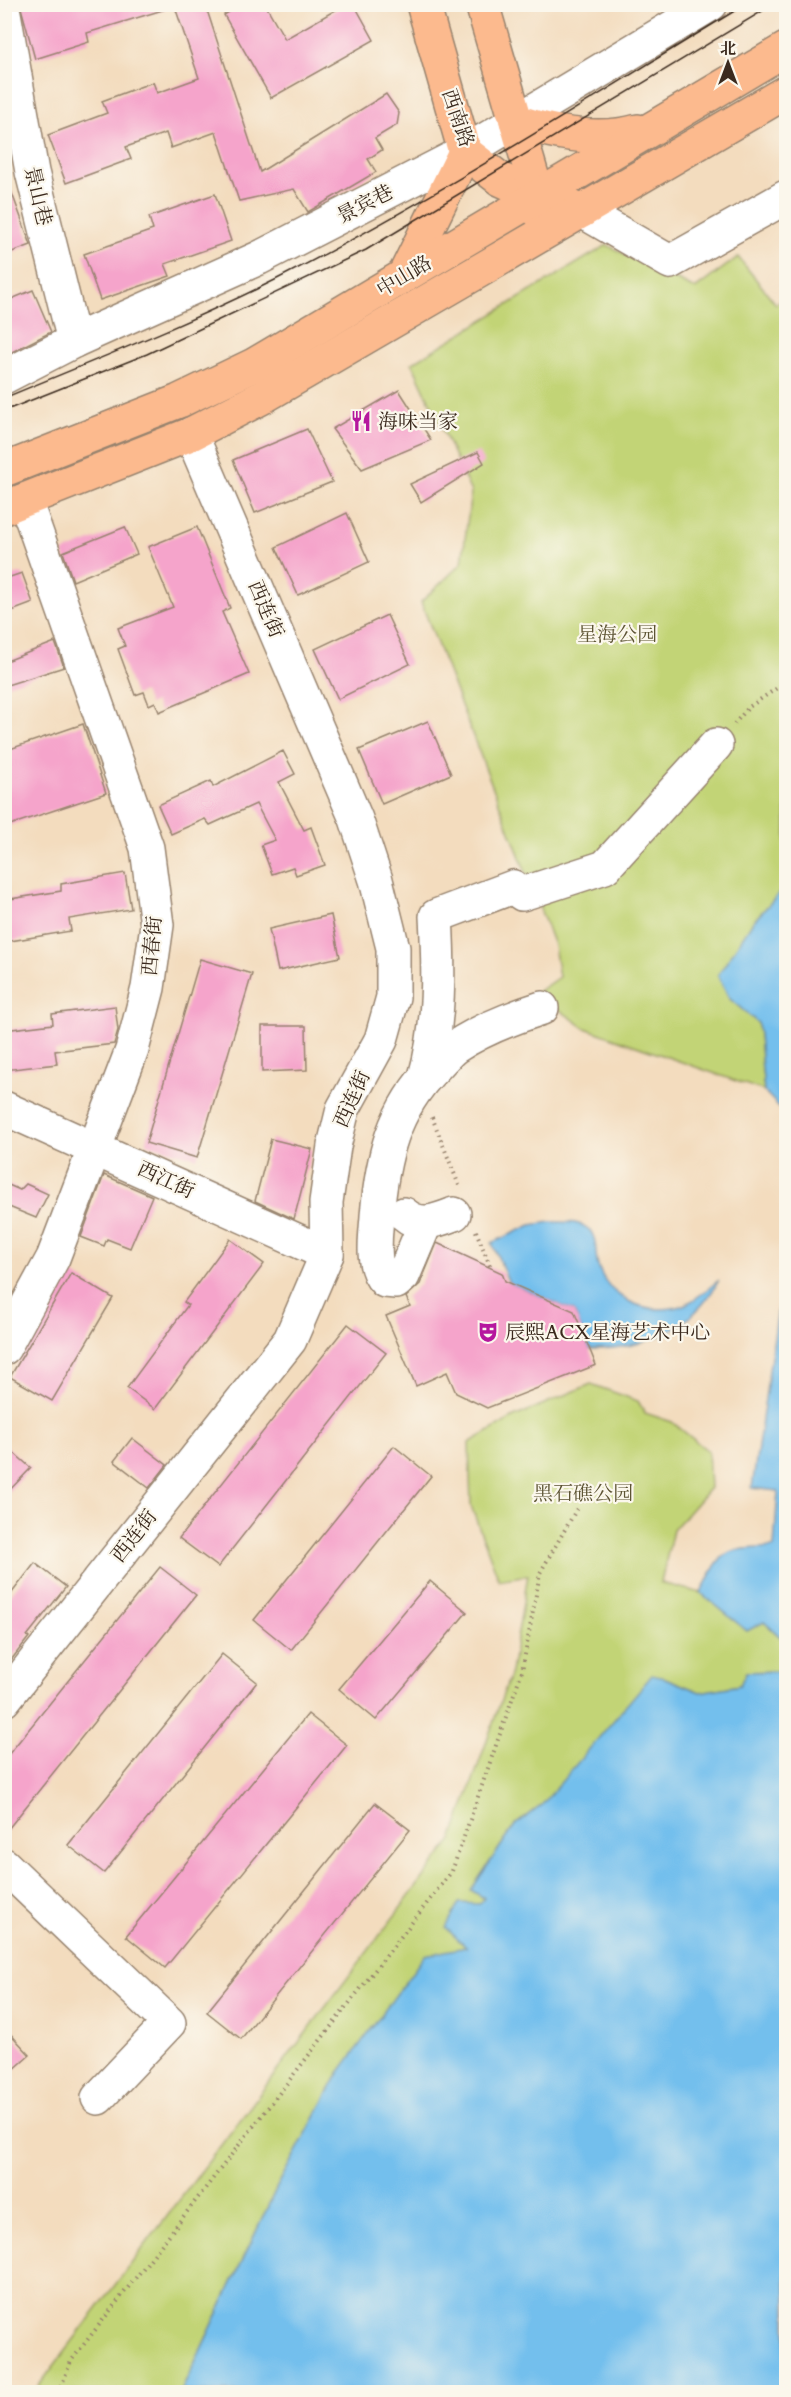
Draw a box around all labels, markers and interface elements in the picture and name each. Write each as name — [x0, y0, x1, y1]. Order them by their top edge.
north arrow — [698, 33, 758, 93]
text: 北 — [720, 38, 736, 60]
street label: 西南路 — [435, 85, 481, 151]
street label: 景山巷 — [18, 164, 58, 228]
street label: 景宾巷 — [332, 178, 398, 230]
street label: 中山路 — [371, 249, 437, 303]
place label: 海味当家 — [378, 408, 458, 435]
restaurant icon: 海味当家 — [349, 409, 373, 433]
street label: 西连街 — [242, 576, 290, 642]
park label: 星海公园 — [577, 621, 657, 648]
street label: 西春街 — [136, 915, 168, 977]
street label: 西连街 — [327, 1066, 377, 1132]
street label: 西江街 — [133, 1155, 199, 1205]
place label: 辰熙ACX星海艺术中心 — [505, 1319, 710, 1346]
theatre icon: 辰熙ACX星海艺术中心 — [476, 1320, 500, 1344]
park label: 黑石礁公园 — [533, 1480, 633, 1507]
street label: 西连街 — [105, 1504, 163, 1568]

